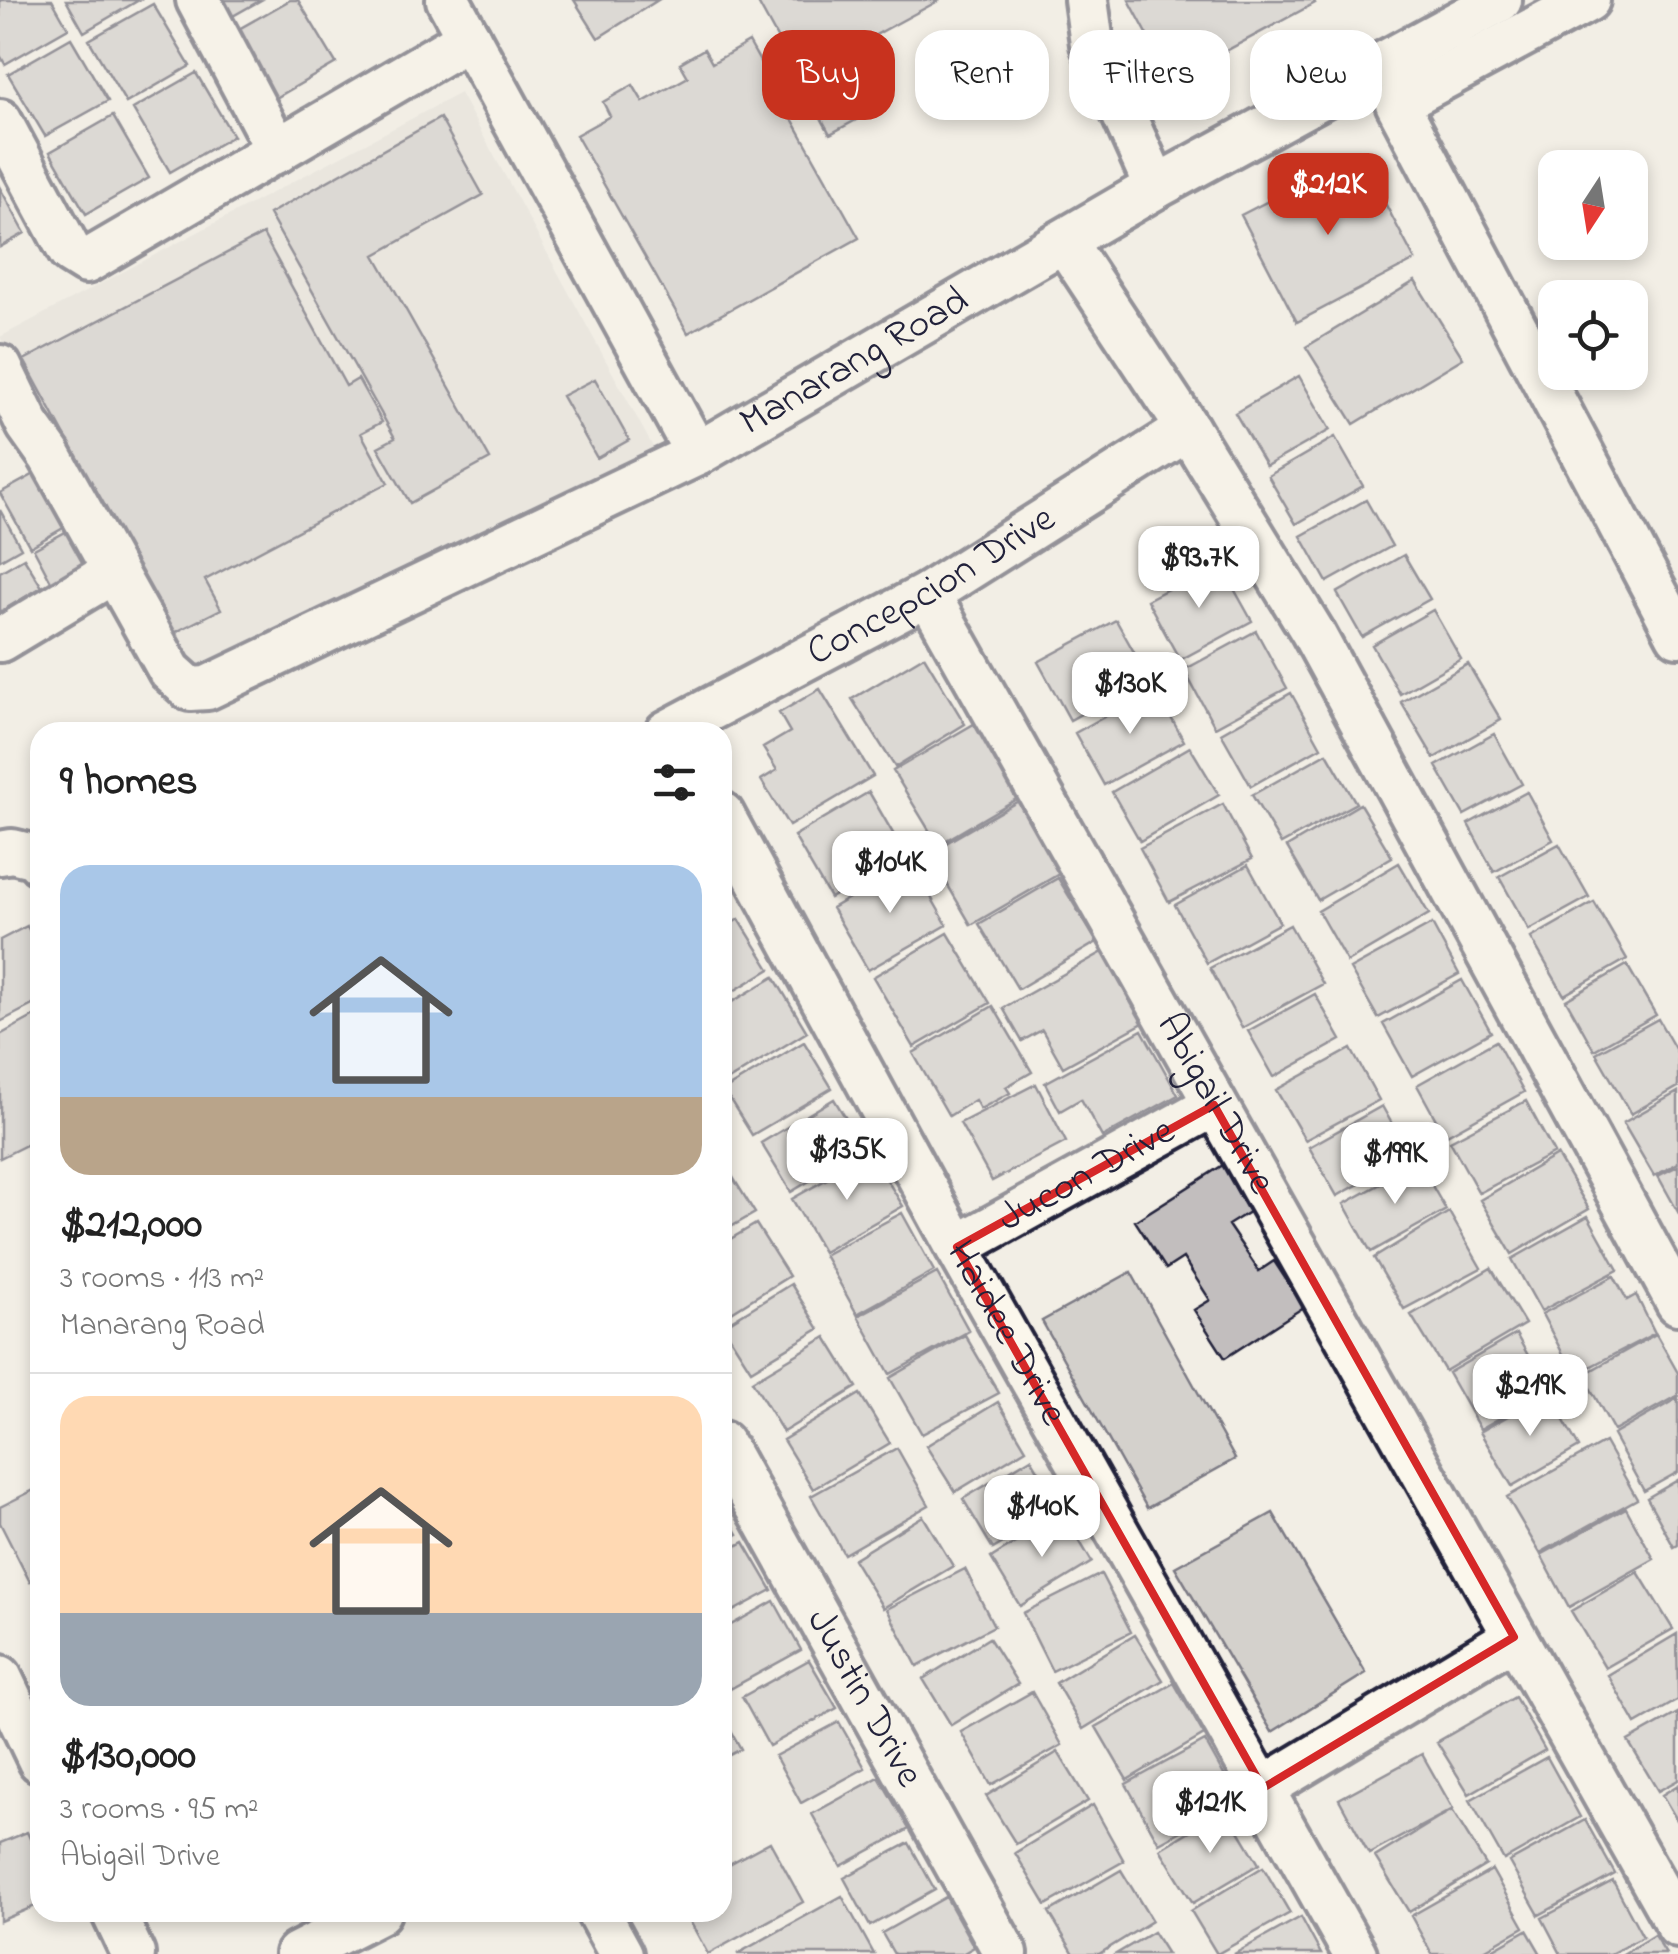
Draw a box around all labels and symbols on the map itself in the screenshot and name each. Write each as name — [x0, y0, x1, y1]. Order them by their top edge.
north arrow — [1538, 150, 1648, 260]
pin: $212K — [1258, 153, 1398, 238]
street label: Manarang Road — [729, 272, 980, 452]
street label: Concepcion Drive — [797, 491, 1067, 682]
pin: $93.7K — [1118, 526, 1280, 611]
pin: $130K — [1060, 652, 1200, 737]
pin: $104K — [820, 831, 960, 916]
street label: Abigail Drive — [1140, 1002, 1290, 1205]
street label: Jucon Drive — [987, 1103, 1186, 1248]
pin: $135K — [777, 1118, 917, 1203]
pin: $199K — [1325, 1122, 1465, 1207]
street label: Haidee Drive — [930, 1230, 1081, 1437]
pin: $219K — [1460, 1354, 1600, 1439]
pin: $140K — [972, 1475, 1112, 1560]
street label: Justin Drive — [790, 1598, 937, 1799]
pin: $121K — [1140, 1771, 1280, 1856]

